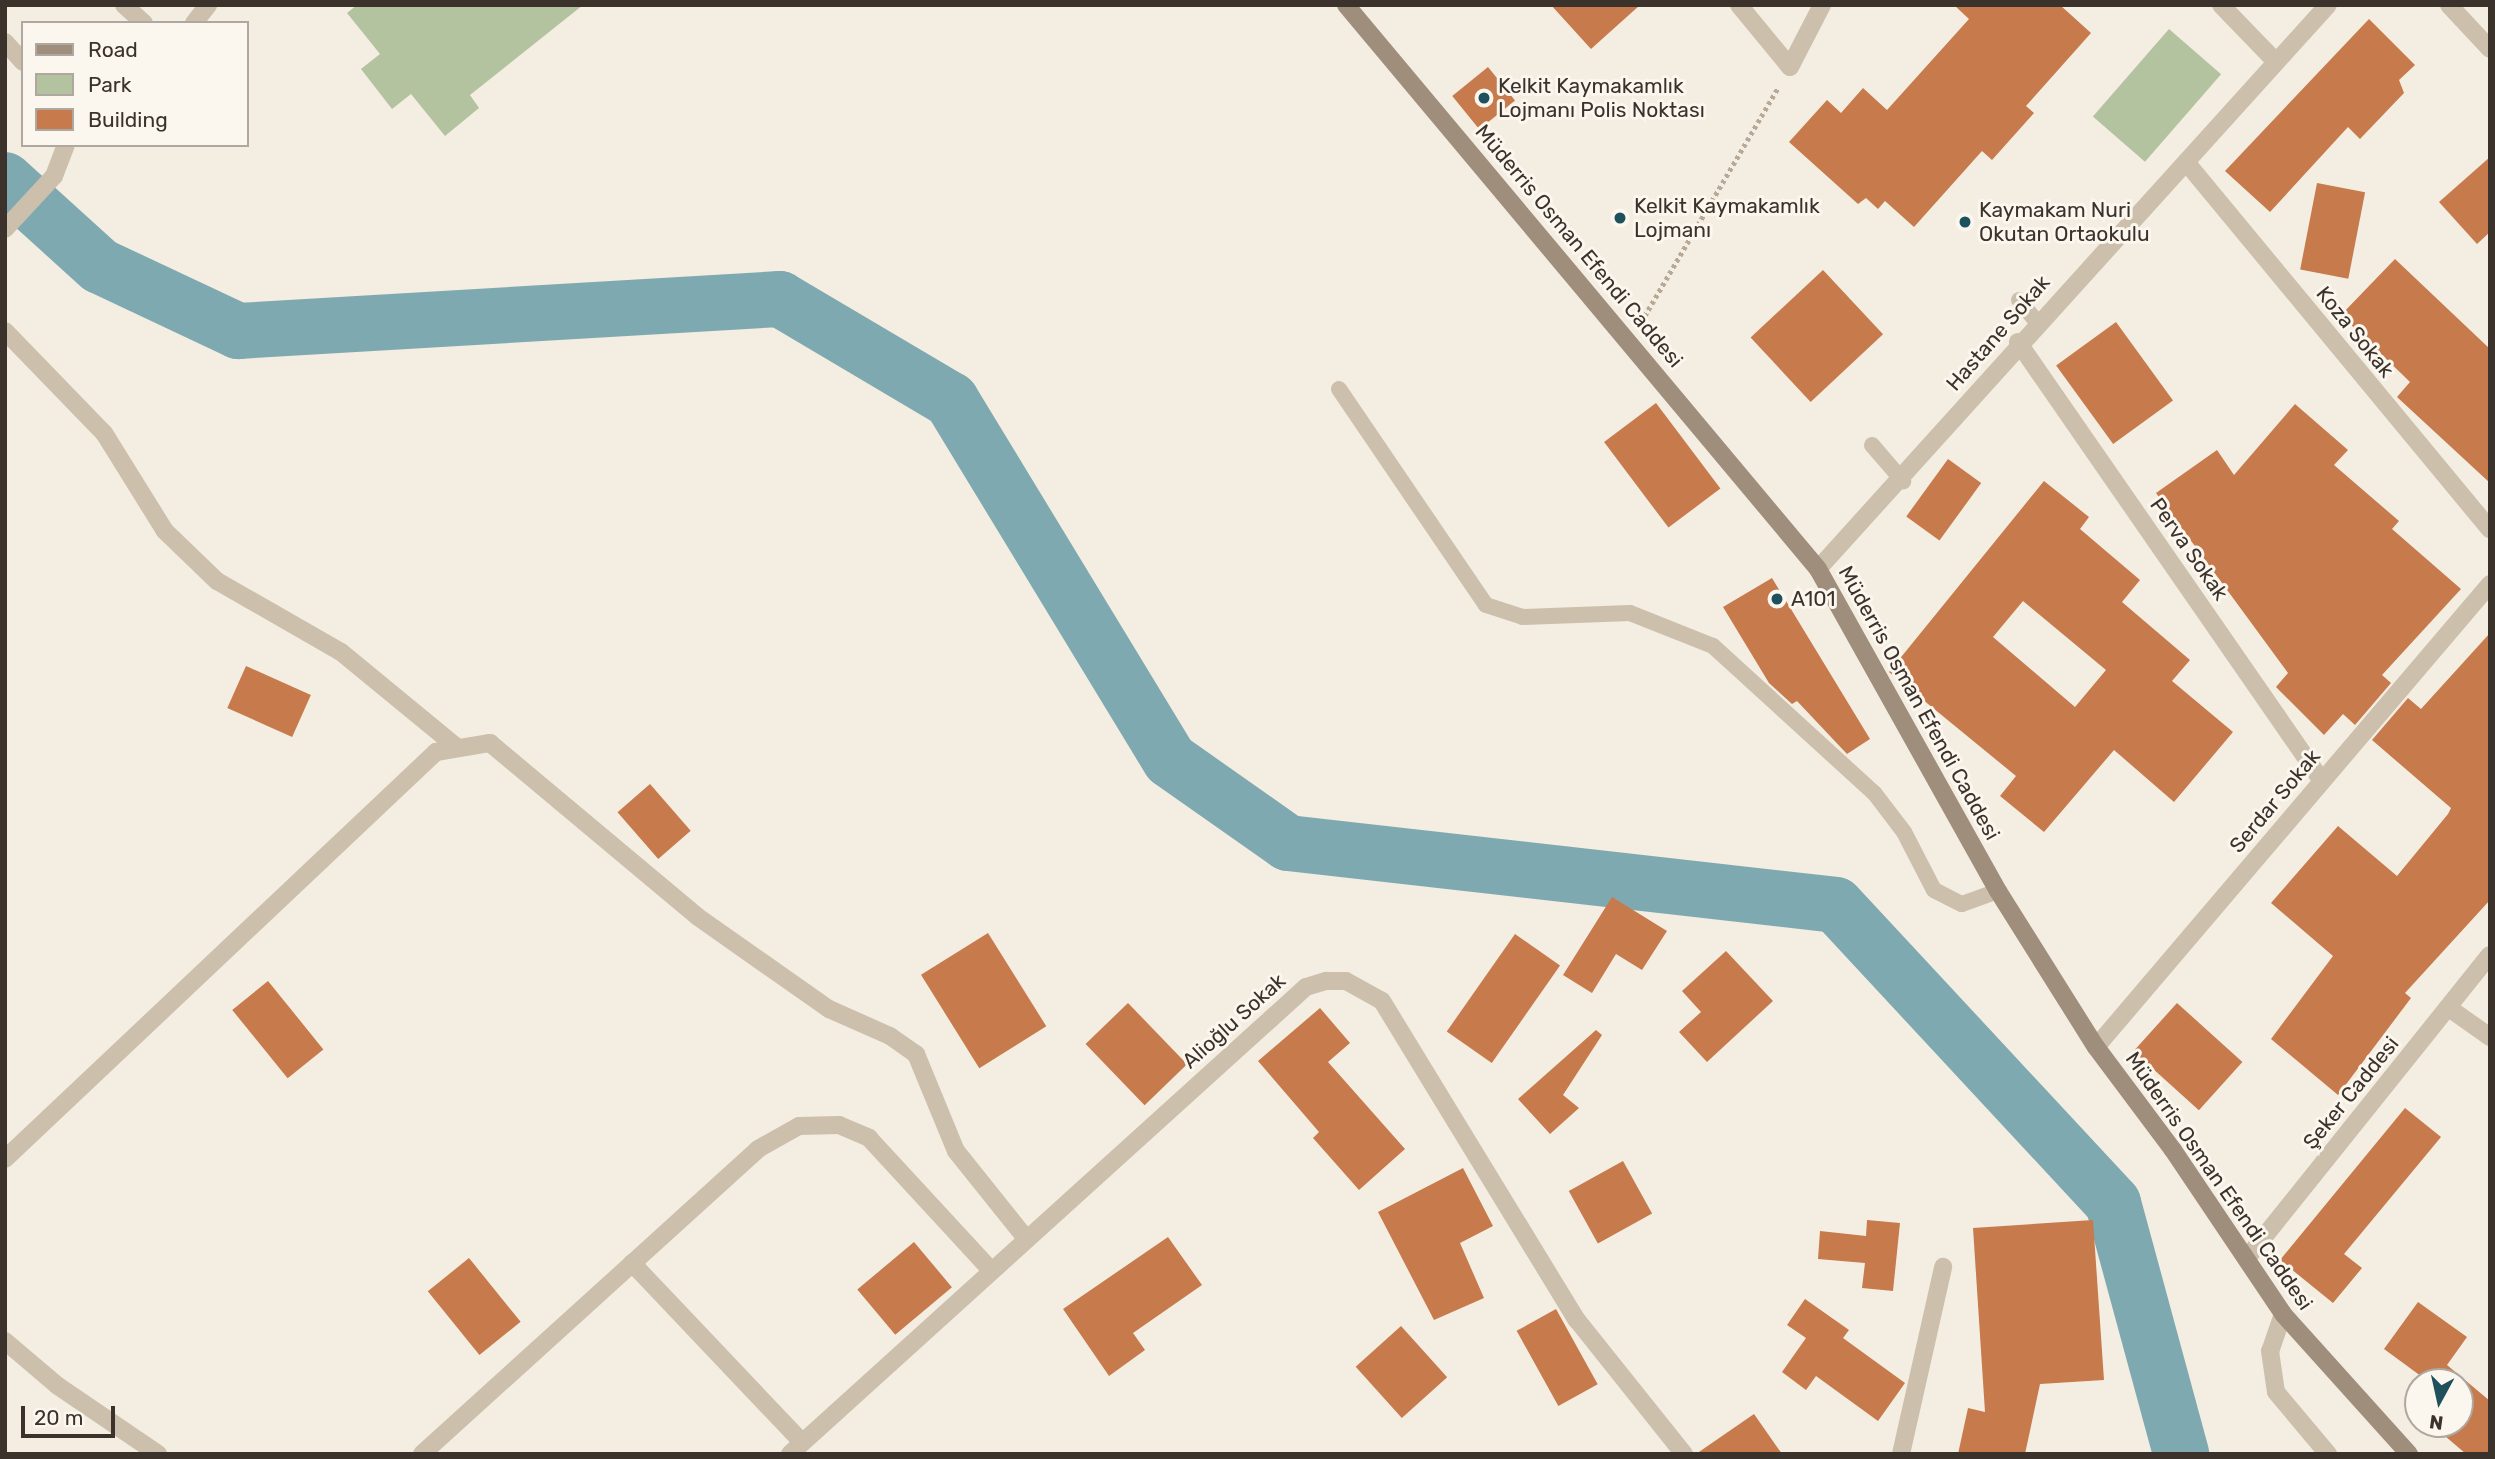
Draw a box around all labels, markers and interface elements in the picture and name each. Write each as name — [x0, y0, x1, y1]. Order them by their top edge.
legend — [21, 21, 248, 147]
text: Road — [88, 37, 138, 62]
text: Park — [88, 72, 132, 97]
place label: Kelkit Kaymakamlık Lojmanı Polis Noktası — [1498, 73, 1705, 123]
marker: Kelkit Kaymakamlık Lojmanı Polis Noktası — [1476, 90, 1492, 106]
text: Building — [88, 107, 168, 132]
street label: Müderris Osman Efendi Caddesi — [1470, 119, 1688, 373]
place label: Kelkit Kaymakamlık Lojmanı — [1634, 193, 1820, 243]
place label: Kaymakam Nuri Okutan Ortaokulu — [1979, 197, 2150, 247]
marker: Kelkit Kaymakamlık Lojmanı — [1612, 210, 1628, 226]
marker: Kaymakam Nuri Okutan Ortaokulu — [1957, 214, 1973, 230]
street label: Hastane Sokak — [1941, 270, 2055, 396]
street label: Koza Sokak — [2311, 282, 2399, 382]
street label: Perva Sokak — [2144, 493, 2234, 605]
street label: Müderris Osman Efendi Caddesi — [1833, 562, 2005, 844]
place label: A101 — [1791, 586, 1835, 612]
marker: A101 — [1769, 591, 1785, 607]
street label: Serdar Sokak — [2224, 744, 2326, 858]
street label: Alioğlu Sokak — [1177, 968, 1291, 1074]
street label: Şeker Caddesi — [2298, 1031, 2404, 1155]
street label: Müderris Osman Efendi Caddesi — [2120, 1047, 2318, 1315]
north arrow — [2404, 1368, 2474, 1438]
scale bar — [24, 1392, 119, 1436]
text: 20 m — [34, 1405, 83, 1430]
text: N — [2428, 1410, 2445, 1435]

